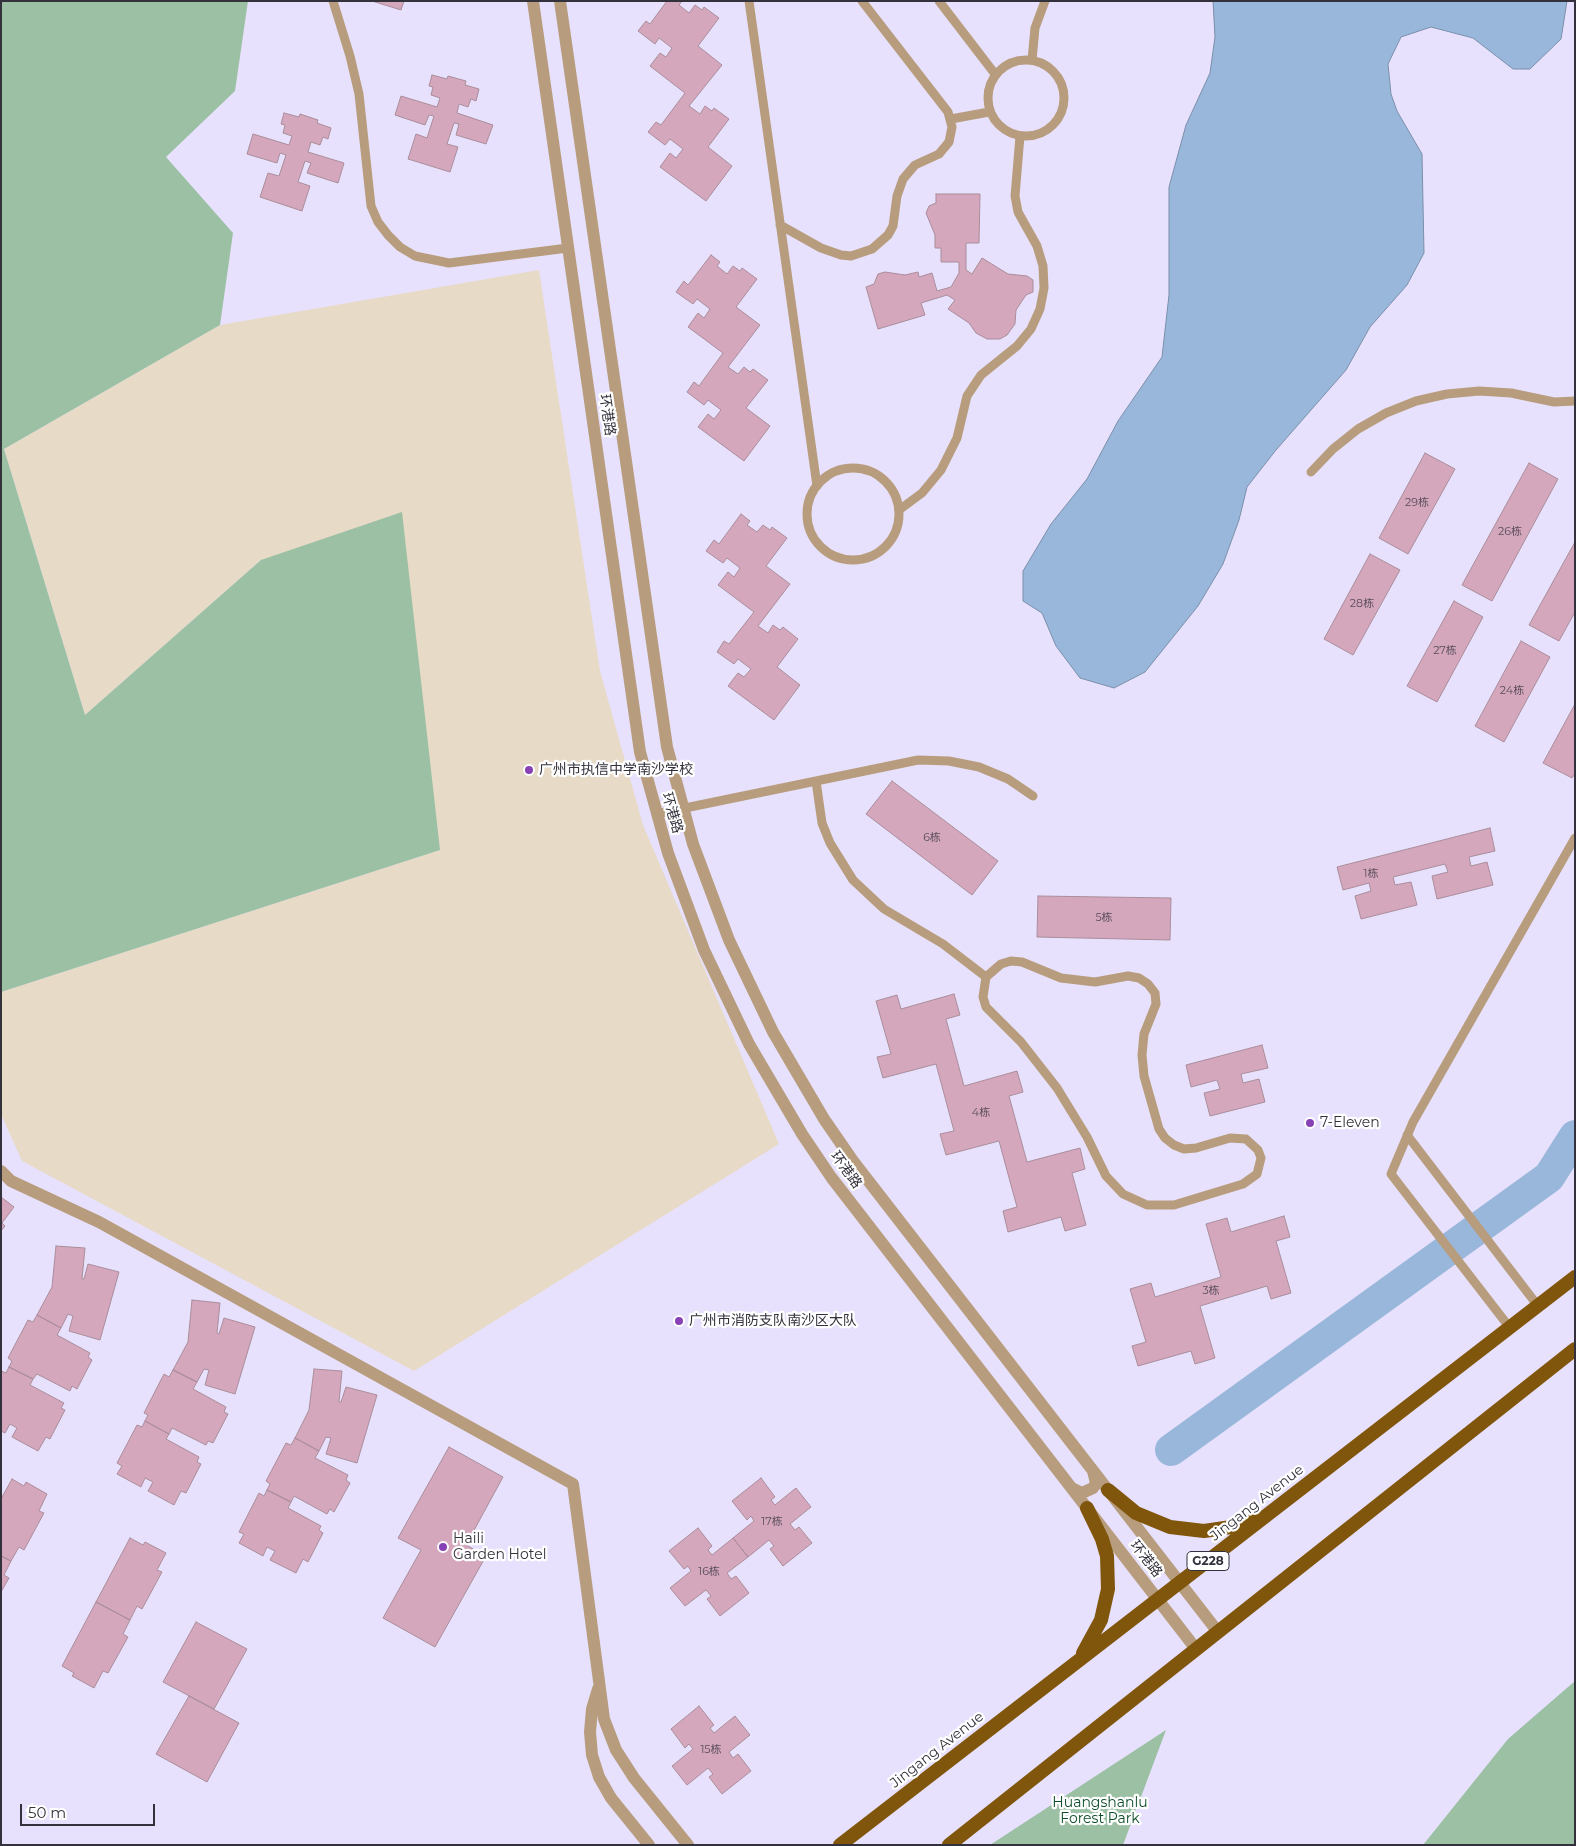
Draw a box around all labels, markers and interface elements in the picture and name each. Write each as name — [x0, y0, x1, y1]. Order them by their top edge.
street label: 环港路 — [596, 393, 618, 437]
house number: 29栋 — [1405, 496, 1429, 510]
house number: 26栋 — [1498, 525, 1522, 539]
house number: 28栋 — [1350, 597, 1374, 611]
house number: 27栋 — [1433, 644, 1457, 658]
house number: 24栋 — [1500, 684, 1524, 698]
place label: 广州市执信中学南沙学校 — [539, 762, 693, 778]
marker: 广州市执信中学南沙学校 — [523, 764, 535, 776]
street label: 环港路 — [658, 790, 686, 836]
house number: 6栋 — [923, 831, 941, 845]
house number: 1栋 — [1364, 867, 1378, 881]
house number: 5栋 — [1095, 911, 1113, 925]
house number: 4栋 — [972, 1106, 990, 1120]
place label: 7-Eleven — [1320, 1115, 1380, 1131]
marker: 7-Eleven — [1304, 1117, 1316, 1129]
street label: 环港路 — [827, 1148, 865, 1192]
house number: 3栋 — [1202, 1284, 1220, 1298]
place label: 广州市消防支队南沙区大队 — [689, 1313, 857, 1329]
marker: 广州市消防支队南沙区大队 — [673, 1315, 685, 1327]
street label: Jingang Avenue — [1207, 1461, 1307, 1545]
house number: 17栋 — [761, 1515, 783, 1529]
place label: Haili Garden Hotel — [453, 1531, 546, 1564]
street label: 环港路 — [1126, 1537, 1166, 1581]
marker: Haili Garden Hotel — [437, 1541, 449, 1553]
road number: G228 — [1187, 1552, 1229, 1570]
house number: 16栋 — [698, 1565, 720, 1579]
street label: Jingang Avenue — [887, 1708, 987, 1792]
house number: 15栋 — [700, 1743, 722, 1757]
scale bar — [22, 1794, 158, 1826]
park label: Huangshanlu Forest Park — [1052, 1795, 1148, 1828]
text: 50 m — [28, 1803, 66, 1822]

